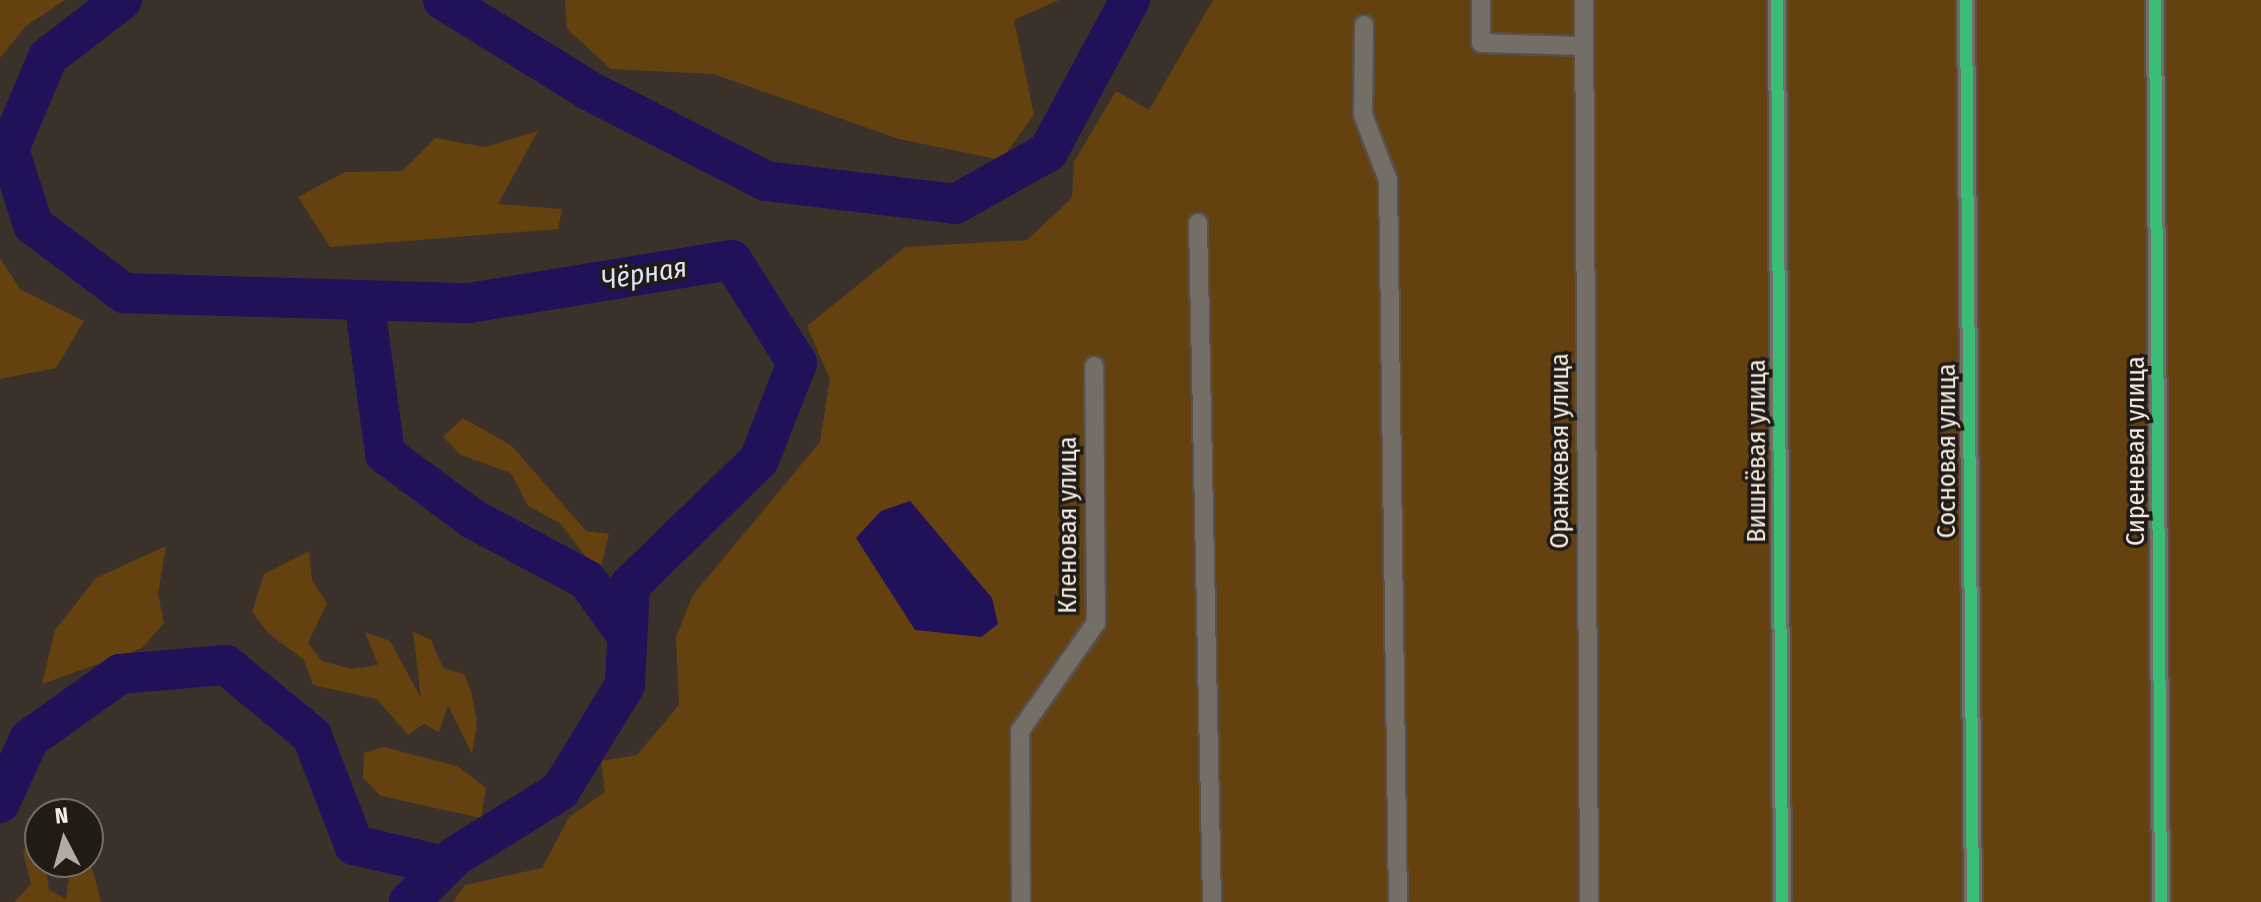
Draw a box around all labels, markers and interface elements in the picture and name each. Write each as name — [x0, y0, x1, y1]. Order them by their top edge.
water label: Чёрная — [599, 251, 689, 297]
street label: Оранжевая улица — [1544, 353, 1576, 549]
street label: Сиреневая улица — [2120, 356, 2152, 546]
street label: Вишнёвая улица — [1741, 359, 1773, 543]
street label: Сосновая улица — [1931, 364, 1963, 538]
street label: Кленовая улица — [1052, 436, 1084, 614]
north arrow — [24, 798, 104, 878]
text: N — [54, 802, 70, 830]

